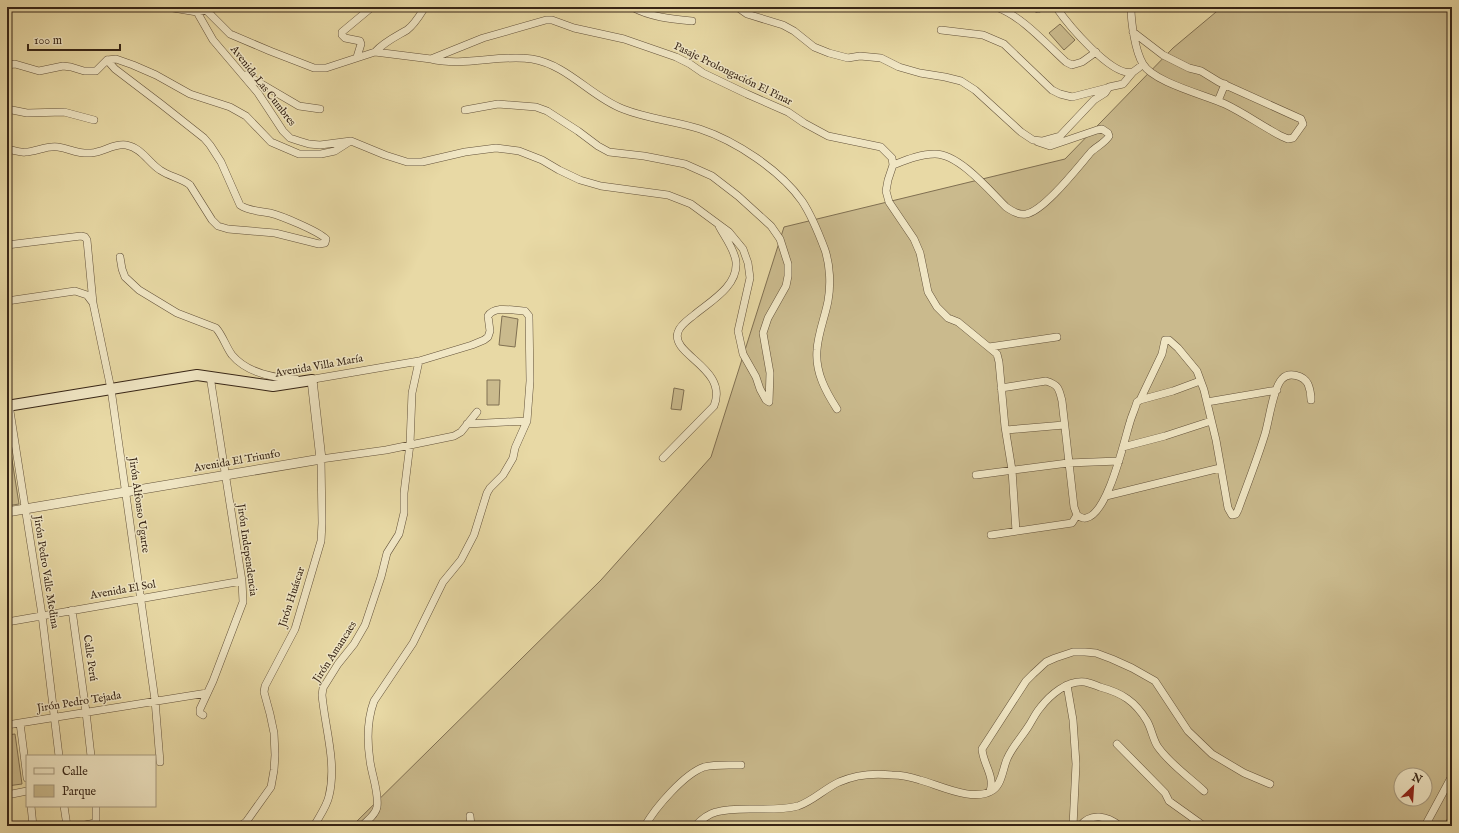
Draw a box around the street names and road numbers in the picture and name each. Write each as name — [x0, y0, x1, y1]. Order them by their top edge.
street label: Pasaje Prolongación El Pinar — [671, 39, 795, 109]
street label: Avenida Las Cumbres — [227, 42, 299, 129]
street label: Avenida Villa María — [273, 351, 364, 381]
street label: Avenida El Triunfo — [192, 447, 281, 476]
street label: Jirón Alfonso Ugarte — [125, 454, 153, 554]
street label: Jirón Independencia — [233, 501, 260, 597]
street label: Jirón Pedro Valle Medina — [30, 512, 62, 630]
street label: Jirón Huáscar — [275, 565, 308, 631]
street label: Avenida El Sol — [88, 577, 157, 603]
street label: Jirón Amancaes — [309, 619, 360, 687]
street label: Calle Perú — [80, 634, 100, 683]
street label: Jirón Pedro Tejada — [34, 688, 122, 716]

